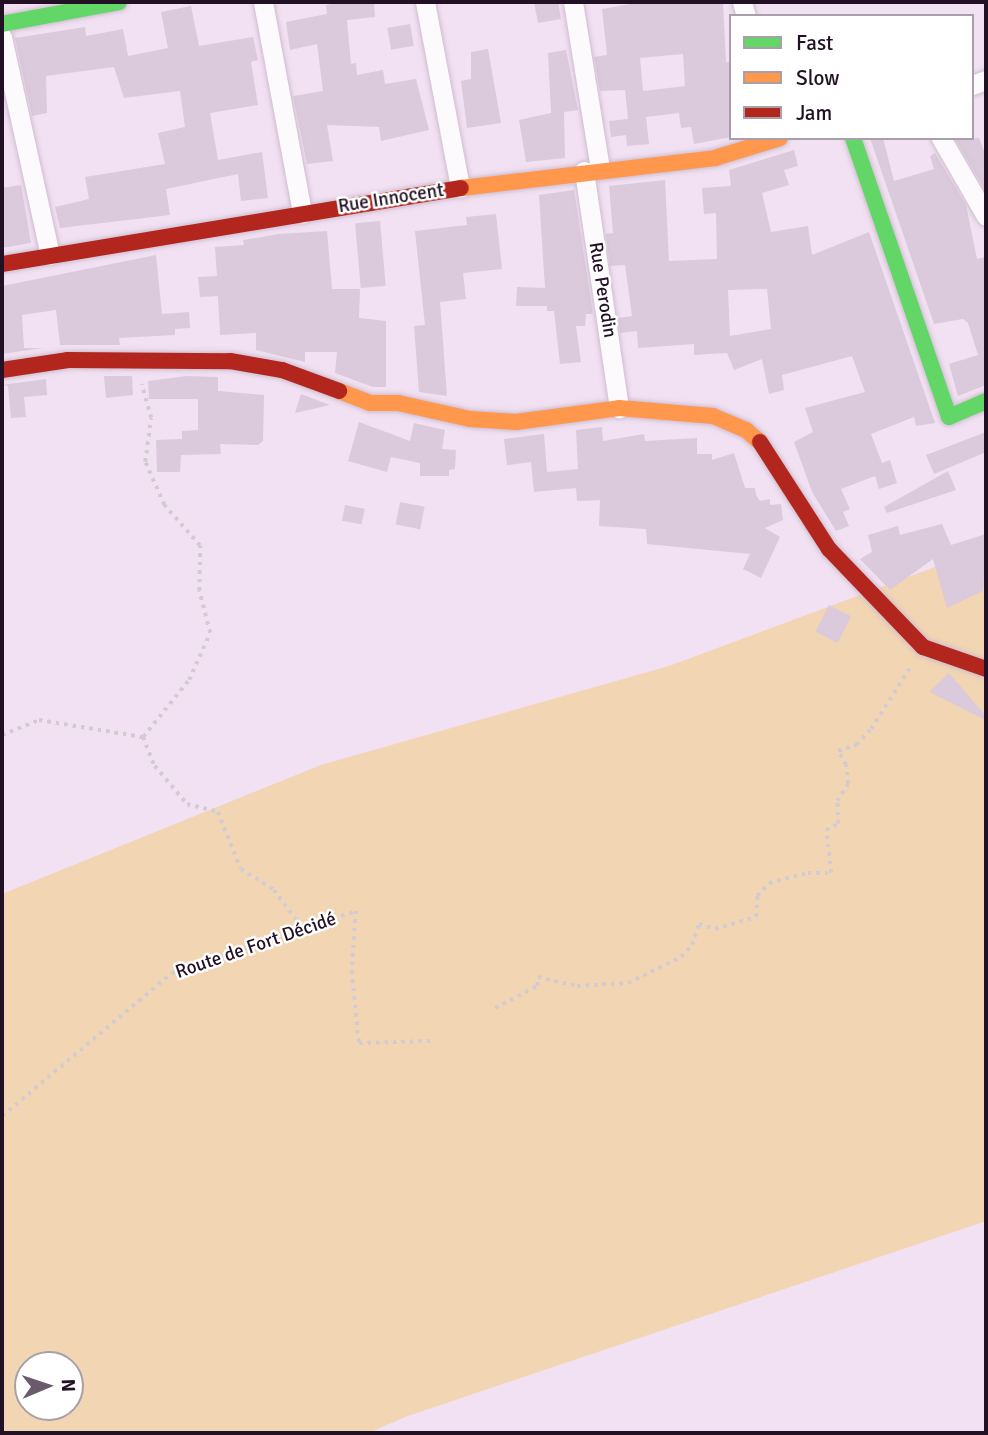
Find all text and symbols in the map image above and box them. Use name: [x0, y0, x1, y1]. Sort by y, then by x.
legend: [729, 14, 974, 140]
text: Fast: [796, 30, 833, 56]
text: Slow: [796, 65, 840, 91]
text: Jam: [796, 100, 832, 126]
street label: Rue Innocent: [337, 179, 445, 219]
street label: Rue Perodin: [583, 240, 621, 340]
street label: Route de Fort Décidé: [173, 908, 339, 984]
north arrow: [14, 1351, 84, 1421]
text: N: [56, 1378, 80, 1392]

